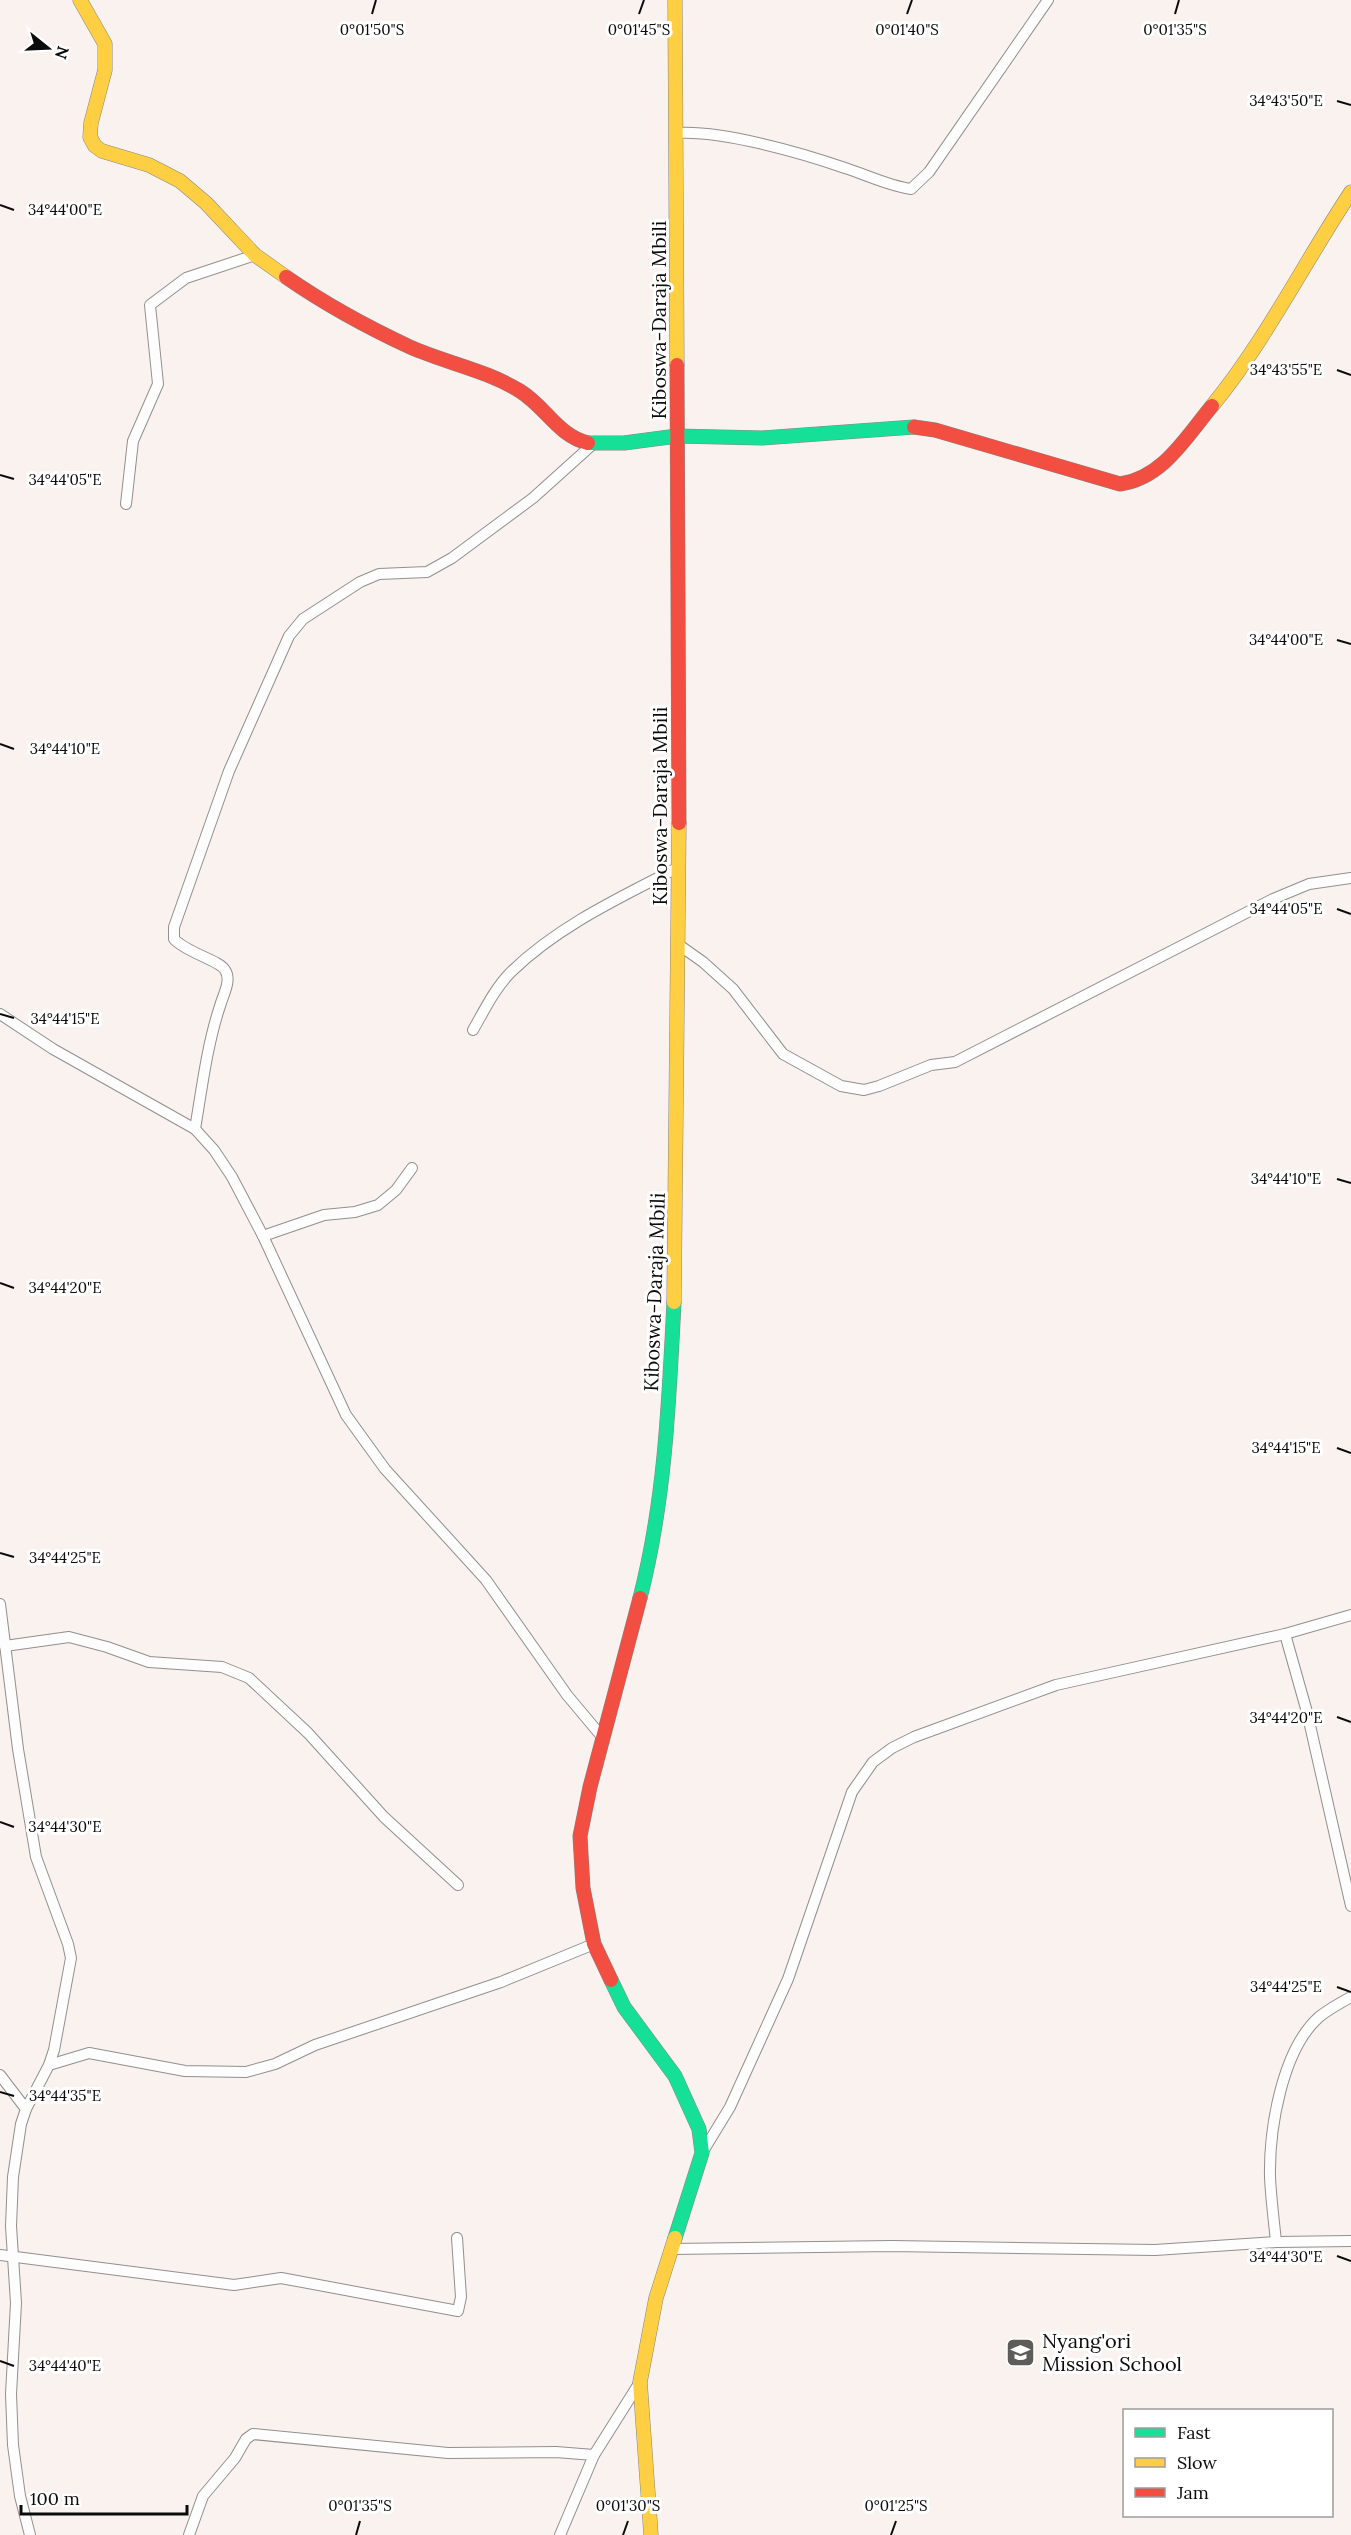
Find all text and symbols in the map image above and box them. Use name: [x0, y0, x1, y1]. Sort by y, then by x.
north arrow: [18, 18, 78, 78]
text: 0°01'50"S: [340, 20, 404, 39]
text: 0°01'45"S: [608, 20, 670, 39]
text: 0°01'40"S: [875, 20, 939, 39]
text: 0°01'35"S: [1143, 20, 1207, 39]
text: N: [51, 44, 74, 62]
text: 34°43'50"E: [1249, 91, 1323, 110]
text: 34°44'00"E: [28, 200, 102, 219]
street label: Kiboswa-Daraja Mbili: [646, 221, 671, 419]
text: 34°43'55"E: [1250, 360, 1322, 379]
text: 34°44'05"E: [28, 470, 102, 489]
text: 34°44'00"E: [1249, 630, 1323, 649]
street label: Kiboswa-Daraja Mbili: [647, 707, 672, 905]
text: 34°44'10"E: [30, 739, 100, 758]
text: 34°44'05"E: [1249, 899, 1323, 918]
text: 34°44'15"E: [30, 1009, 100, 1028]
text: 34°44'10"E: [1251, 1169, 1321, 1188]
street label: Kiboswa-Daraja Mbili: [638, 1192, 670, 1392]
text: 34°44'20"E: [29, 1278, 101, 1297]
text: 34°44'15"E: [1251, 1438, 1321, 1457]
text: 34°44'25"E: [29, 1548, 101, 1567]
text: 34°44'20"E: [1250, 1708, 1322, 1727]
text: 34°44'30"E: [28, 1817, 102, 1836]
text: 34°44'25"E: [1250, 1977, 1322, 1996]
text: 34°44'35"E: [29, 2086, 101, 2105]
text: 34°44'30"E: [1249, 2247, 1323, 2266]
place label: Nyang'ori Mission School: [1042, 2328, 1182, 2376]
school or university icon: Nyang'ori Mission School: [1005, 2336, 1037, 2368]
text: 34°44'40"E: [29, 2356, 101, 2375]
legend: [1123, 2409, 1333, 2517]
text: Fast: [1177, 2421, 1211, 2444]
text: Slow: [1177, 2451, 1217, 2474]
scale bar: [21, 2478, 188, 2516]
text: Jam: [1176, 2481, 1209, 2504]
text: 100 m: [30, 2487, 80, 2510]
text: 0°01'35"S: [328, 2496, 392, 2515]
text: 0°01'30"S: [596, 2496, 660, 2515]
text: 0°01'25"S: [864, 2496, 928, 2515]

